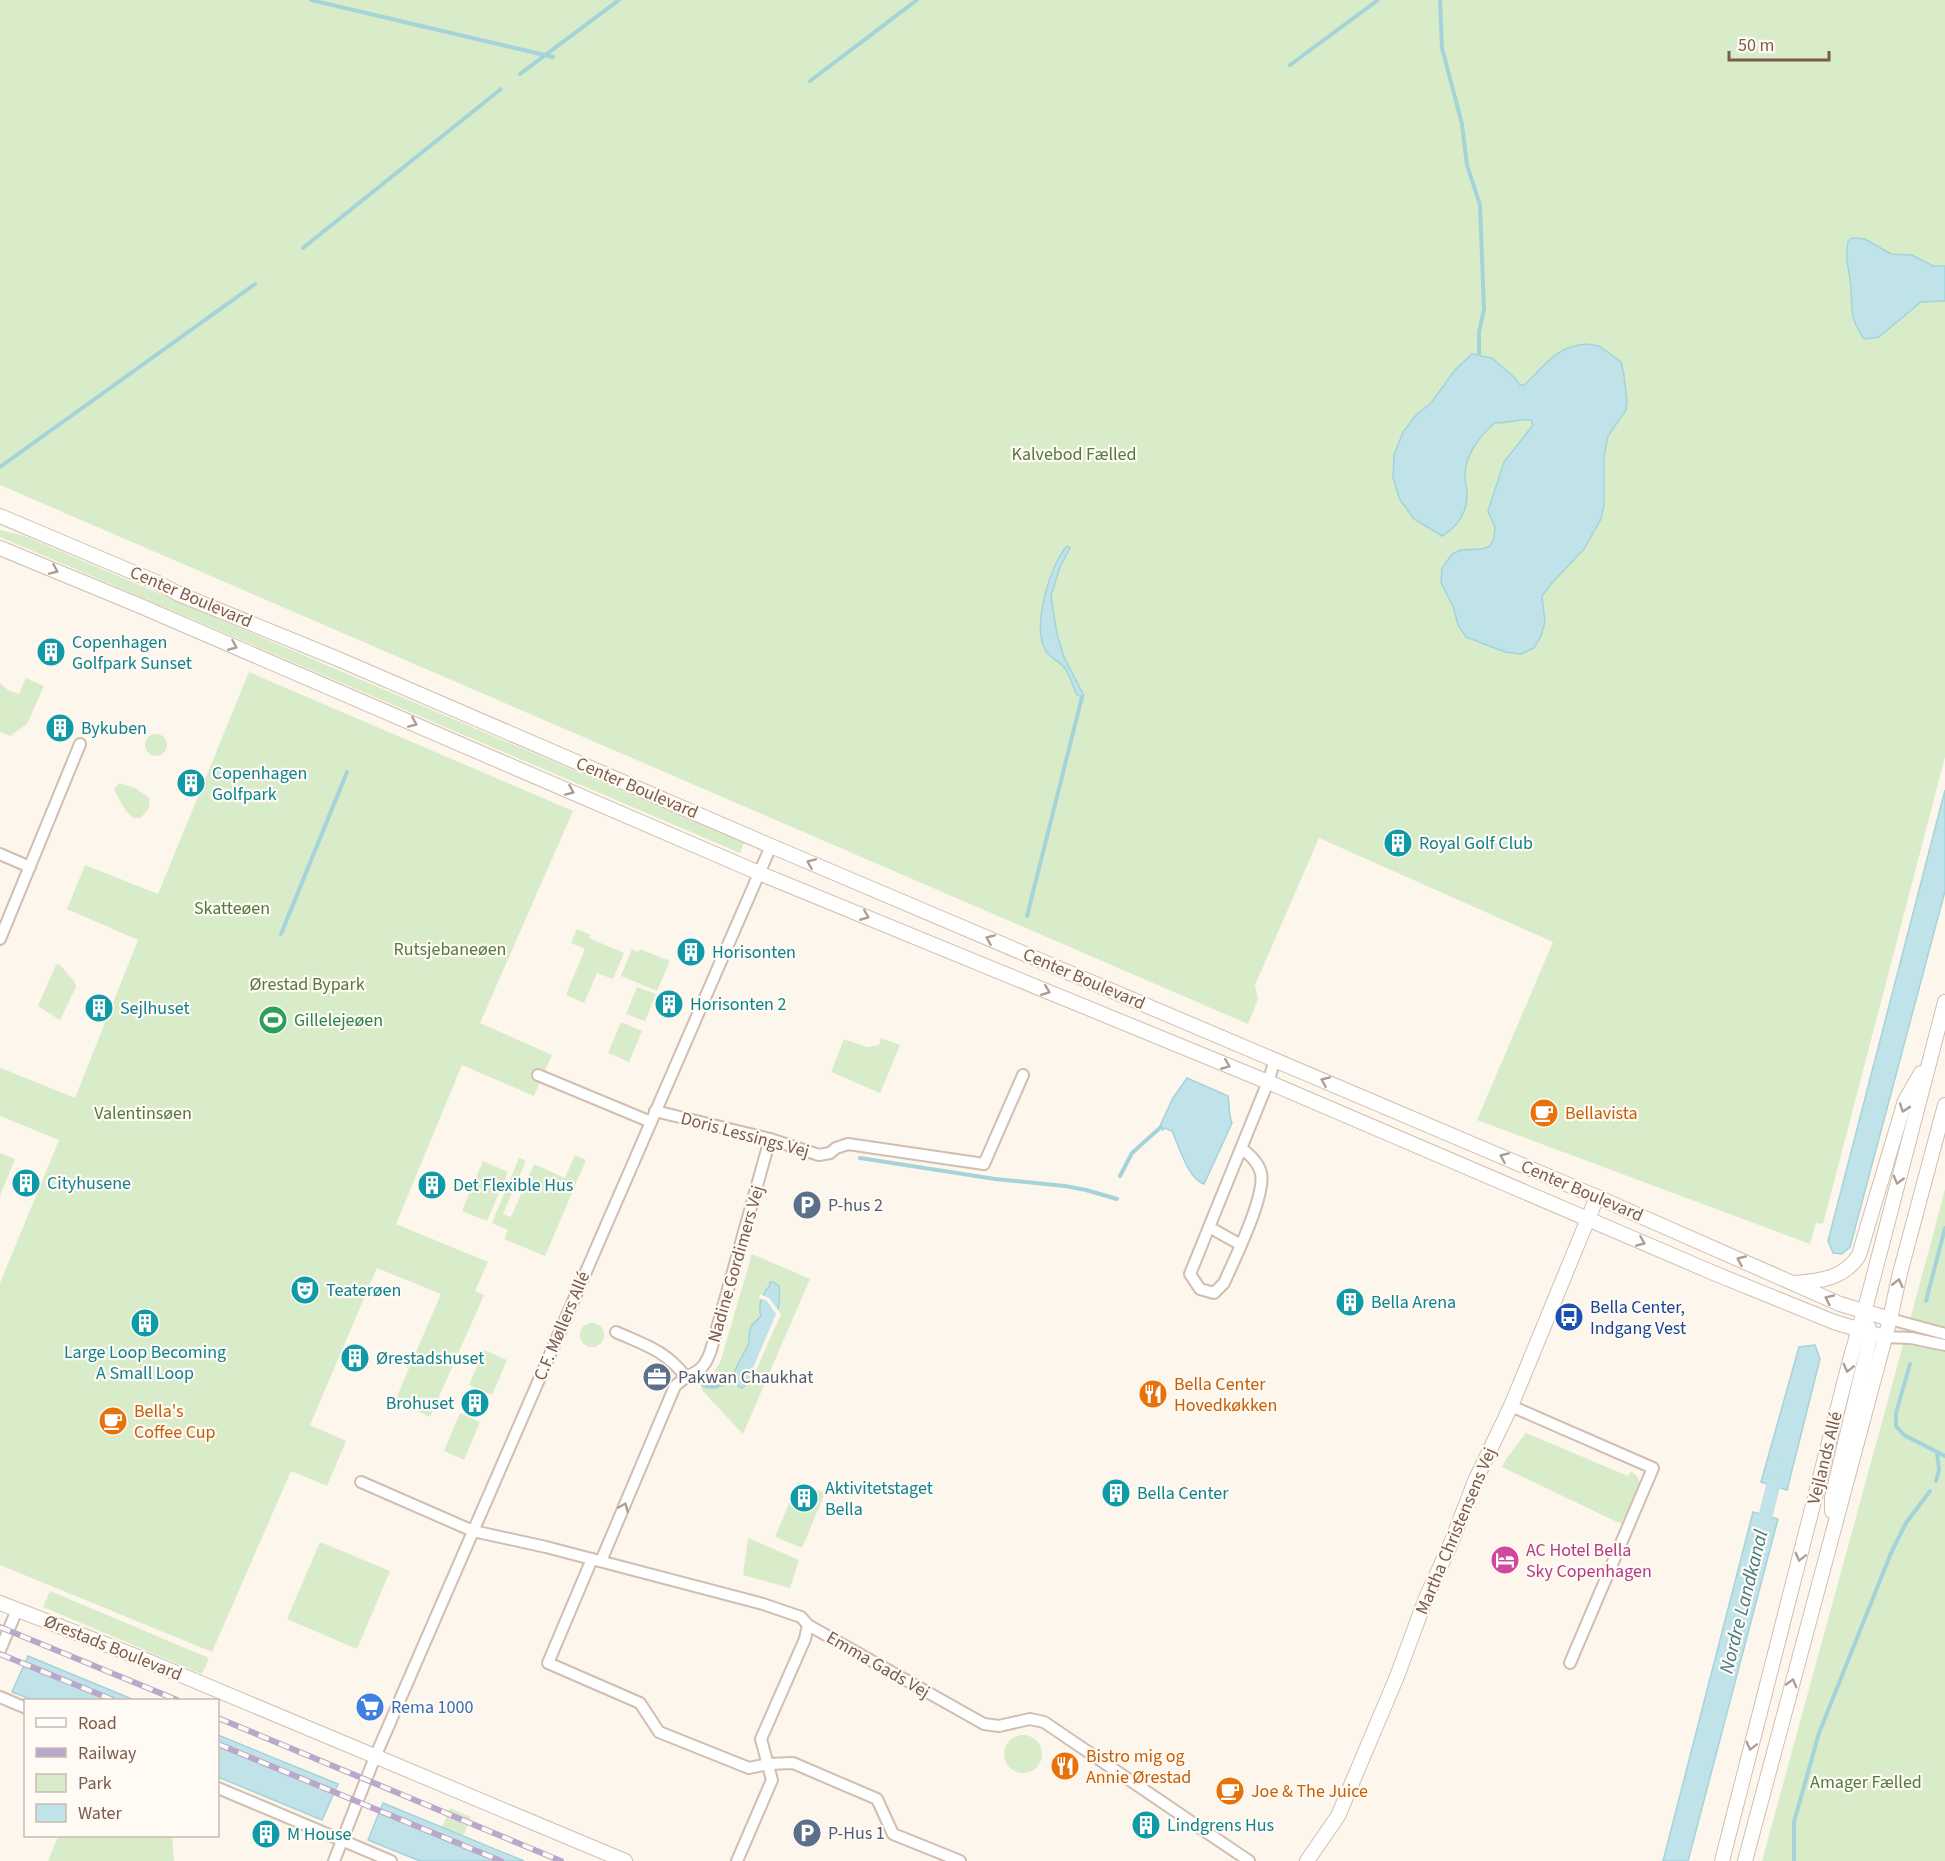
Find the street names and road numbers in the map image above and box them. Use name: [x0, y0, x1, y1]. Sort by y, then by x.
street label: Center Boulevard: [126, 560, 256, 634]
street label: Center Boulevard: [572, 751, 702, 825]
street label: Center Boulevard: [1019, 942, 1149, 1016]
street label: Doris Lessings Vej: [678, 1106, 812, 1164]
street label: Center Boulevard: [1517, 1154, 1647, 1228]
street label: Nadine Gordimers Vej: [702, 1182, 770, 1346]
street label: C.F. Møllers Allé: [528, 1267, 596, 1385]
street label: Vejlands Allé: [1801, 1409, 1849, 1507]
street label: Martha Christensens Vej: [1409, 1444, 1503, 1618]
street label: Ørestads Boulevard: [40, 1609, 186, 1687]
street label: Emma Gads Vej: [822, 1625, 934, 1705]

